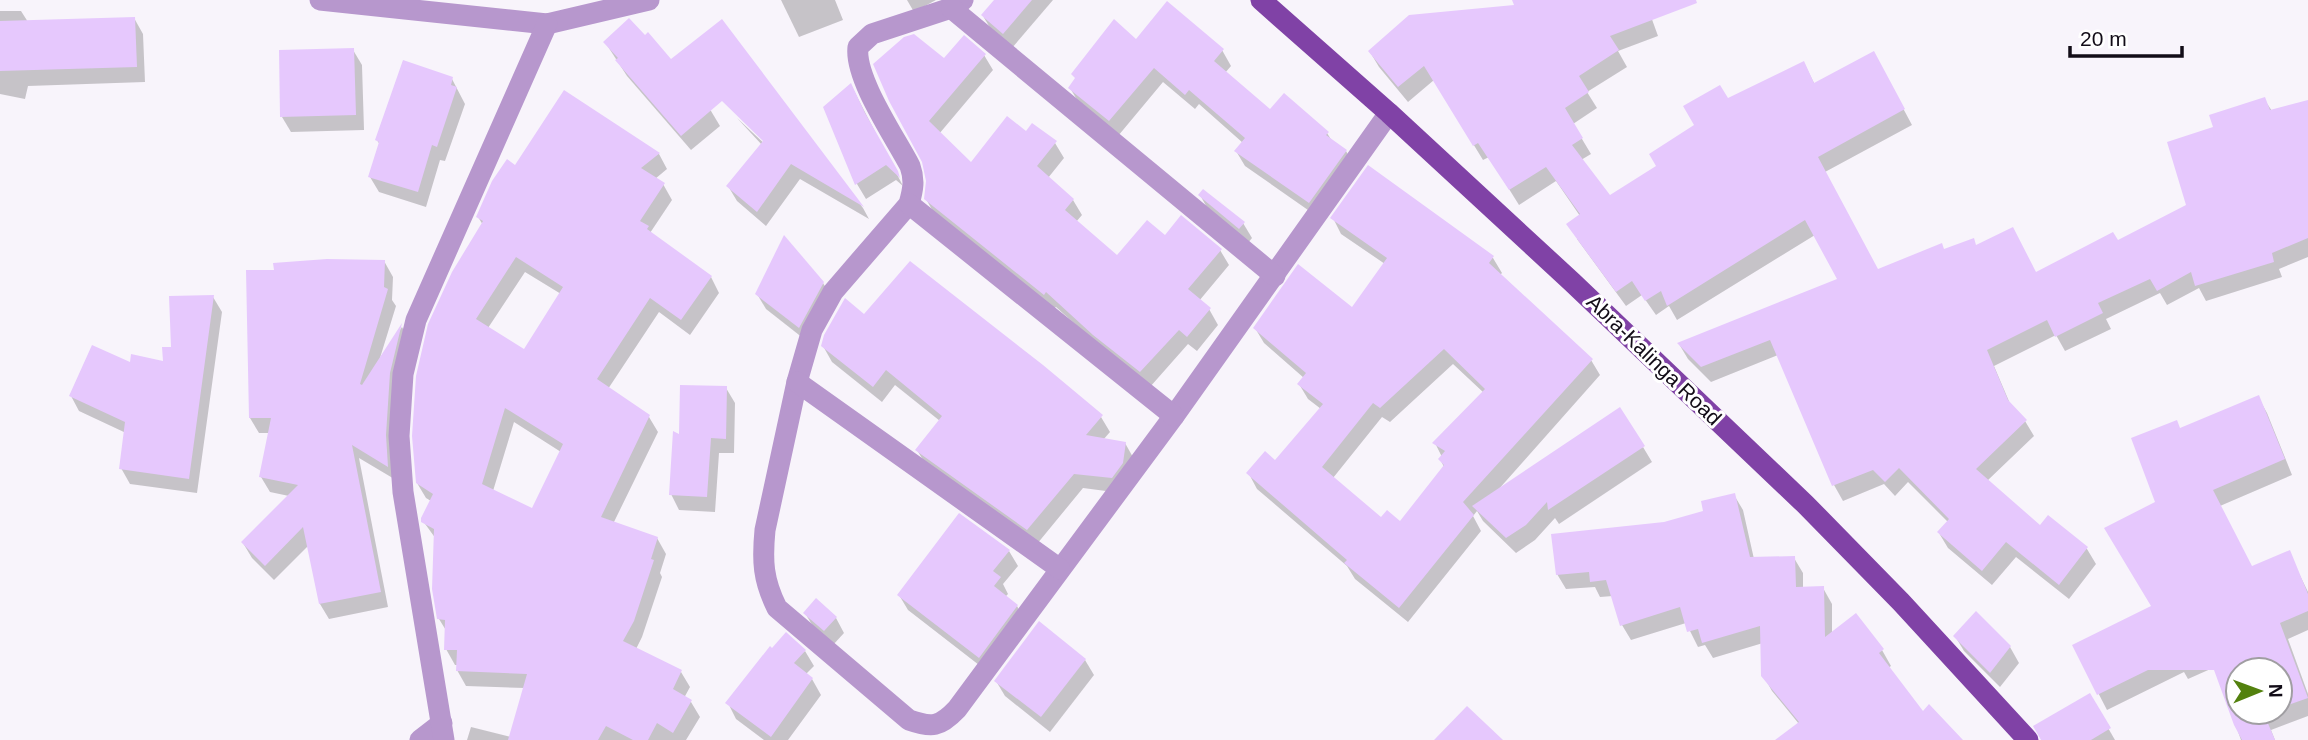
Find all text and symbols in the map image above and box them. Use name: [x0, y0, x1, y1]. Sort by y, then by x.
scale bar: [2070, 14, 2182, 58]
text: 20 m: [2080, 27, 2127, 50]
street label: Abra-Kalinga Road: [1583, 290, 1726, 430]
north arrow: [2224, 656, 2294, 726]
text: N: [2265, 684, 2286, 698]

